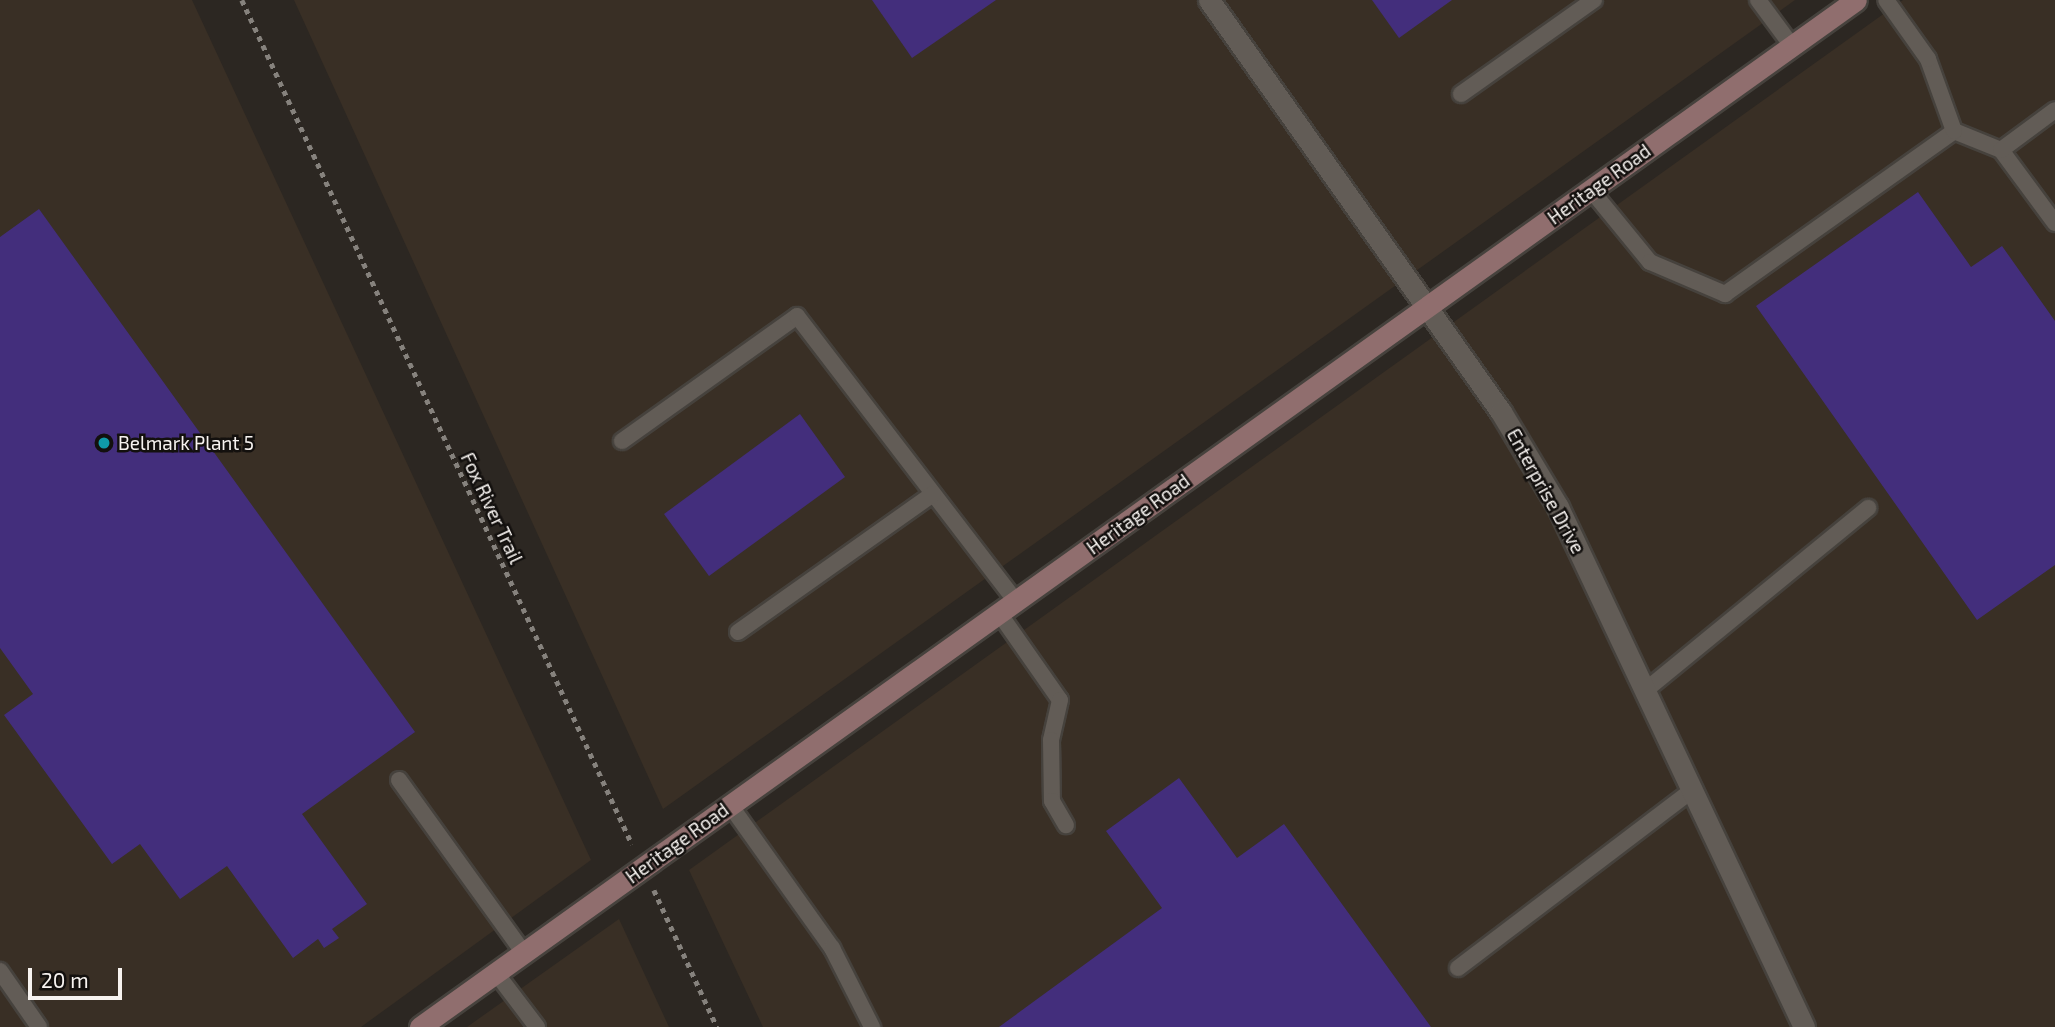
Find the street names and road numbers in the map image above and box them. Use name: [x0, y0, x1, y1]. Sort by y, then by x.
street label: Heritage Road: [1543, 139, 1655, 229]
street label: Enterprise Drive: [1502, 425, 1590, 557]
street label: Fox River Trail: [456, 448, 528, 568]
street label: Heritage Road: [1082, 469, 1194, 559]
street label: Heritage Road: [621, 798, 733, 888]

